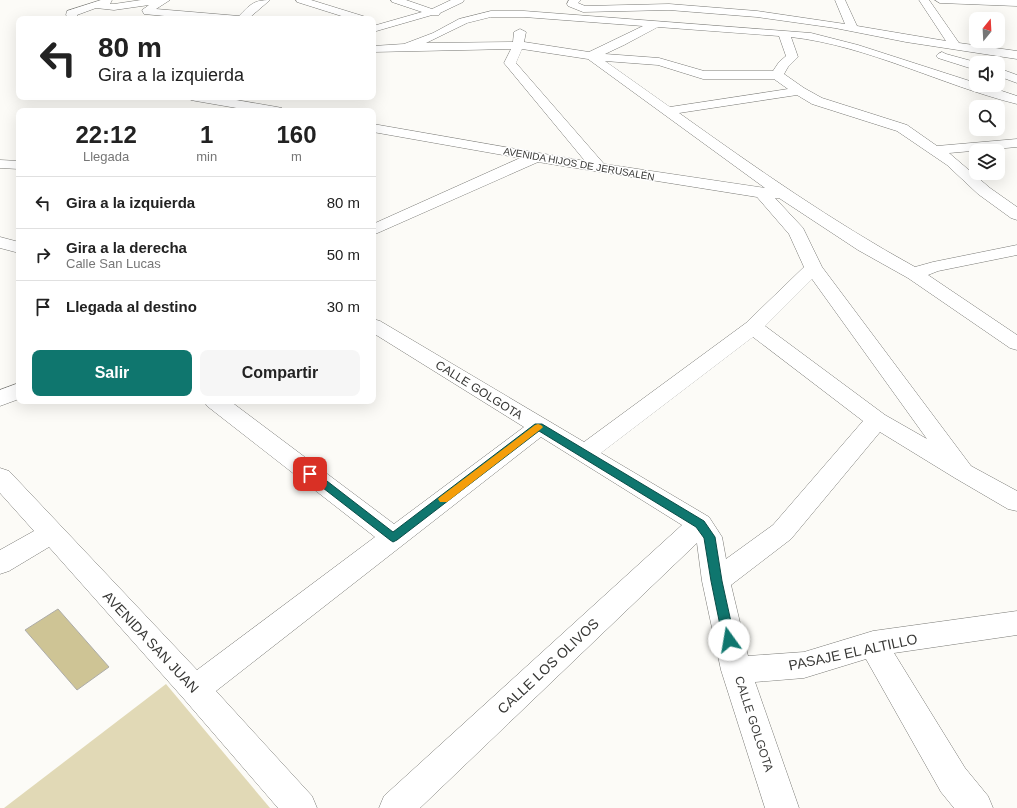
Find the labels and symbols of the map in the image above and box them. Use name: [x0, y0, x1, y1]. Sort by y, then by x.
north arrow: [969, 12, 1005, 48]
street label: AVENIDA HIJOS DE JERUSALÉN: [503, 144, 656, 183]
street label: CALLE GOLGOTA: [433, 358, 525, 422]
pin: [293, 457, 327, 491]
street label: AVENIDA SAN JUAN: [100, 588, 202, 696]
street label: CALLE LOS OLIVOS: [494, 615, 602, 717]
position arrow: [708, 619, 750, 661]
street label: PASAJE EL ALTILLO: [787, 631, 919, 673]
street label: CALLE GOLGOTA: [732, 674, 776, 774]

